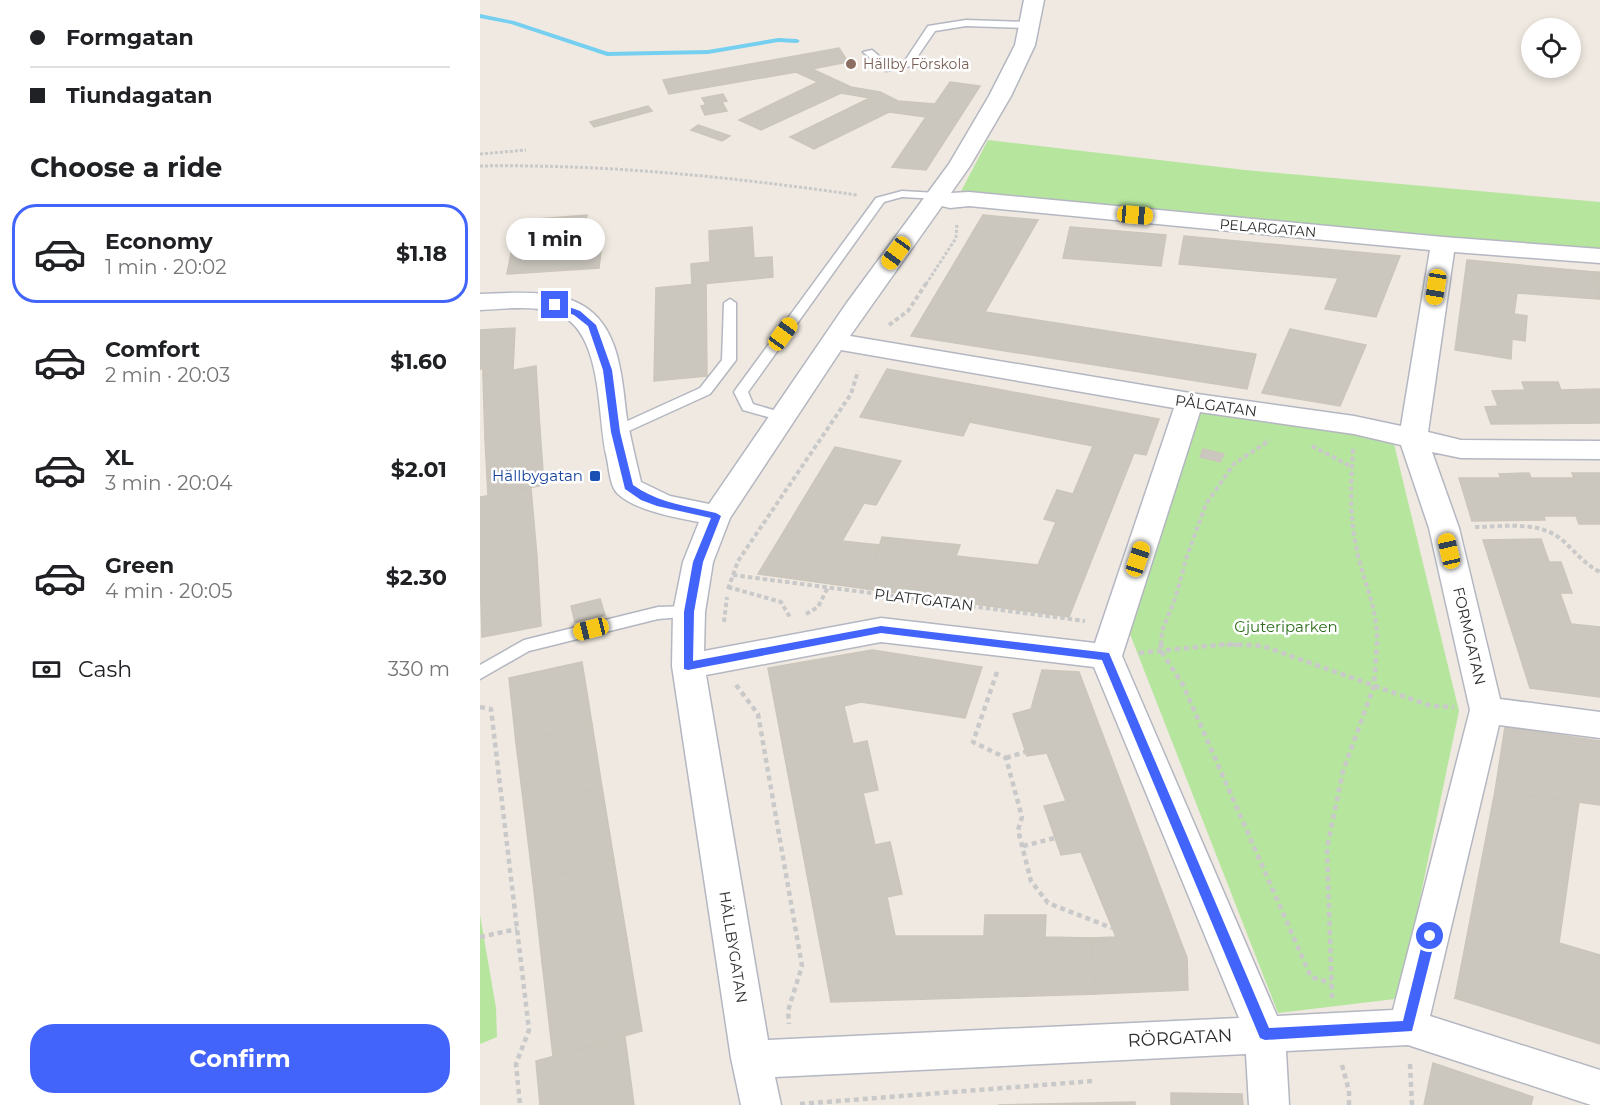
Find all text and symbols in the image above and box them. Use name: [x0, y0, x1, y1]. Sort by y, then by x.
map controls: [1521, 18, 1581, 78]
button: locate: [1521, 18, 1581, 78]
text: Formgatan: [66, 24, 194, 51]
place label: Hällby Förskola: [863, 55, 969, 73]
marker: Hällby Förskola: [844, 57, 858, 71]
text: Tiundagatan: [66, 82, 212, 109]
text: Choose a ride: [30, 151, 222, 184]
car: [1116, 204, 1154, 226]
street label: PELARGATAN: [1219, 215, 1317, 241]
callout: 1 min: [506, 218, 604, 260]
icon: car: [33, 227, 87, 281]
text: 1 min: [528, 227, 583, 251]
text: Economy: [105, 228, 213, 255]
car: [878, 233, 914, 273]
text: $1.18: [396, 240, 447, 267]
text: 1 min · 20:02: [105, 255, 227, 279]
car: [1424, 268, 1448, 306]
route end: [541, 291, 568, 318]
car: [765, 314, 801, 354]
icon: car: [33, 335, 87, 389]
text: Comfort: [105, 336, 200, 363]
text: $1.60: [390, 348, 447, 375]
text: 2 min · 20:03: [105, 363, 230, 387]
street label: PÅLGATAN: [1174, 390, 1258, 421]
icon: car: [33, 443, 87, 497]
text: XL: [105, 444, 134, 471]
text: $2.01: [391, 456, 447, 483]
place label: Hällbygatan: [492, 466, 583, 485]
marker: Hällbygatan: [588, 469, 602, 483]
text: 3 min · 20:04: [105, 471, 232, 495]
car: [1436, 531, 1462, 571]
car: [1124, 539, 1152, 579]
icon: car: [33, 551, 87, 605]
text: Green: [105, 552, 174, 579]
text: $2.30: [386, 564, 447, 591]
text: 4 min · 20:05: [105, 579, 232, 603]
street label: PLATTGATAN: [873, 584, 975, 615]
street label: FORMGATAN: [1449, 585, 1490, 687]
car: [571, 616, 611, 642]
park label: Gjuteriparken: [1234, 617, 1338, 636]
icon: cash: [30, 653, 63, 686]
text: Cash: [78, 656, 132, 683]
text: 330 m: [388, 657, 450, 681]
street label: HÄLLBYGATAN: [715, 890, 752, 1004]
route start: [1416, 922, 1443, 949]
button: Confirm: [30, 1024, 450, 1093]
street label: RÖRGATAN: [1127, 1024, 1233, 1052]

